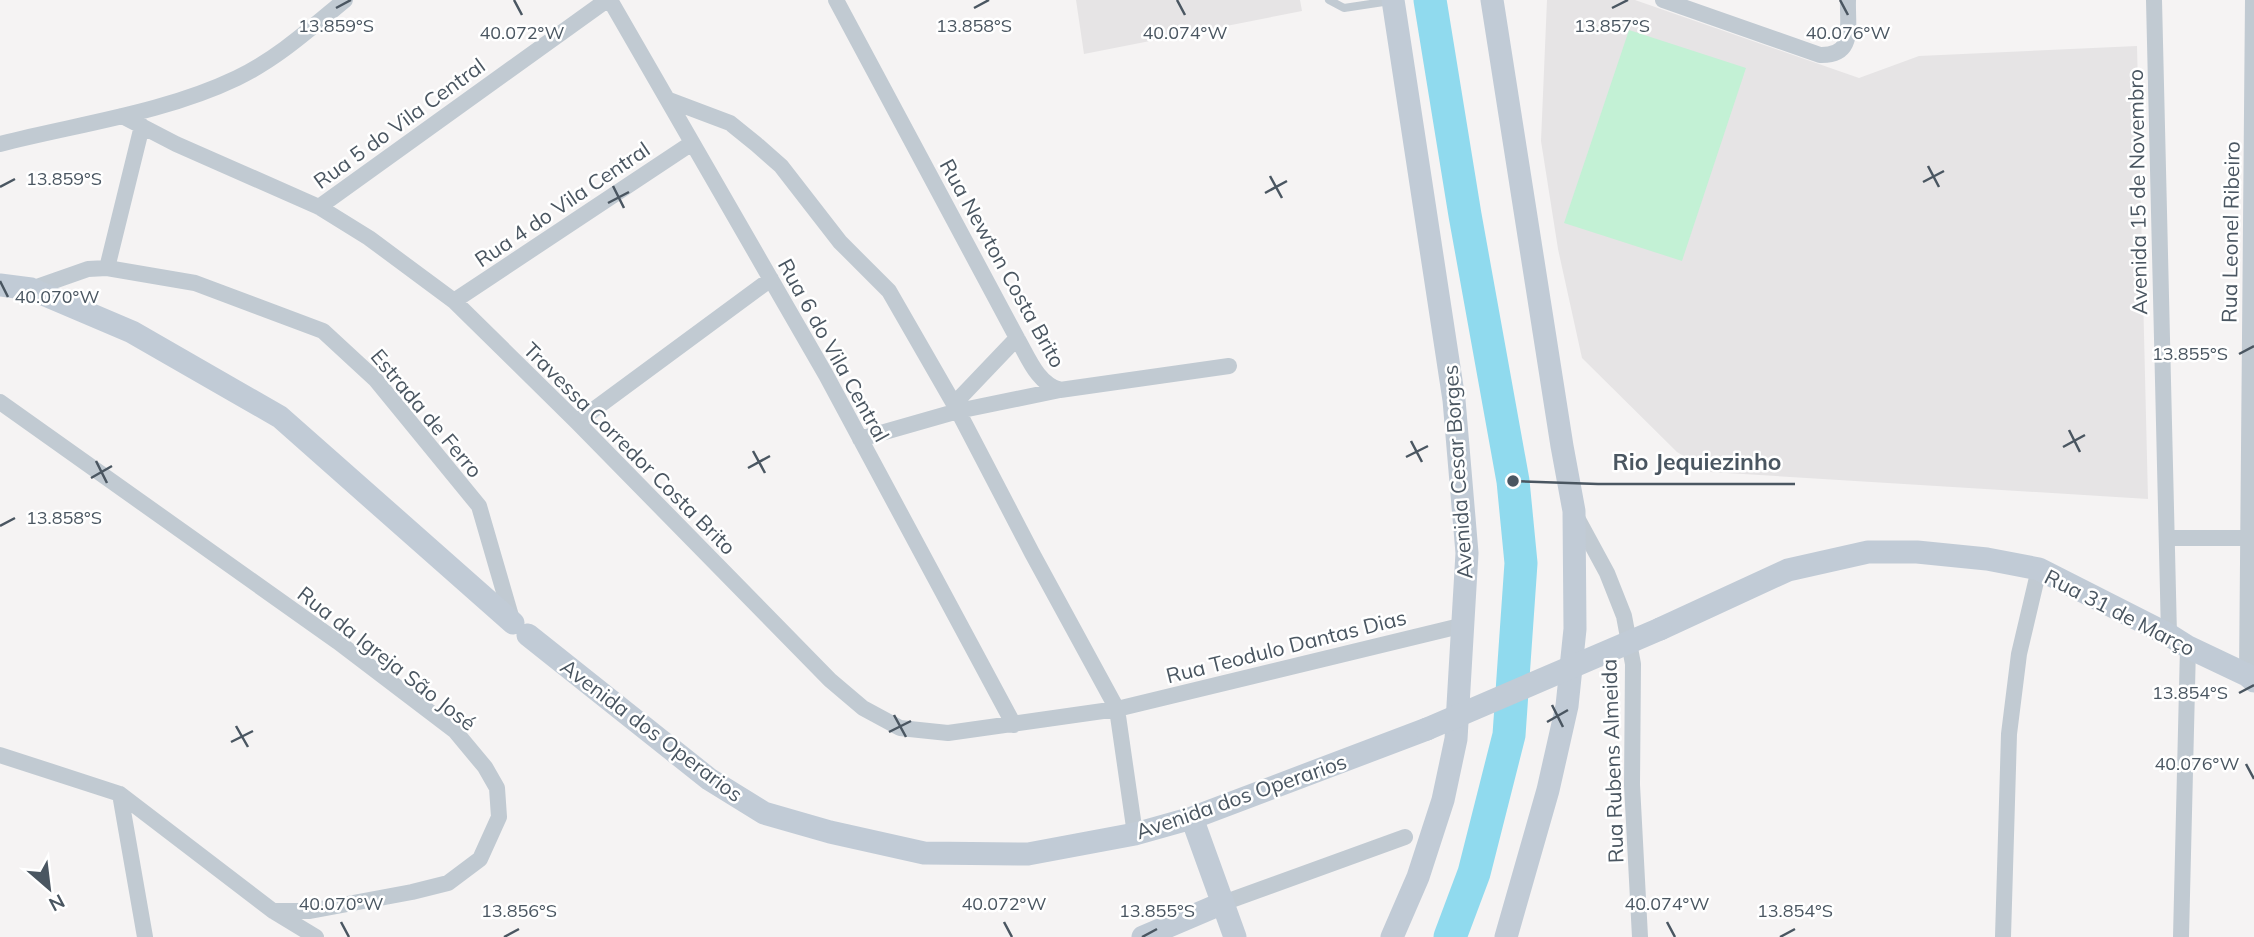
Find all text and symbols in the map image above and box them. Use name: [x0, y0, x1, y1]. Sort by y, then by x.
text: 13.859°S: [298, 14, 374, 37]
text: 13.858°S: [936, 14, 1012, 37]
text: 13.857°S: [1574, 14, 1650, 37]
text: 40.072°W: [479, 21, 565, 44]
text: 40.074°W: [1142, 21, 1228, 44]
text: 40.076°W: [1805, 21, 1891, 44]
street label: Rua 5 do Vila Central: [308, 52, 490, 194]
street label: Avenida 15 de Novembro: [2122, 69, 2152, 315]
street label: Rua 4 do Vila Central: [470, 136, 654, 272]
street label: Rua Leonel Ribeiro: [2215, 141, 2245, 323]
street label: Rua Newton Costa Brito: [935, 154, 1071, 372]
text: 13.859°S: [26, 167, 102, 190]
street label: Rua 6 do Vila Central: [773, 254, 895, 446]
text: 40.070°W: [14, 285, 100, 308]
street label: Travessa Corredor Costa Brito: [518, 336, 742, 560]
text: 13.855°S: [2152, 342, 2228, 365]
street label: Estrada de Ferro: [366, 343, 488, 483]
street label: Avenida Cesar Borges: [1437, 364, 1477, 580]
callout: Rio Jequiezinho: [1598, 440, 1795, 484]
text: Rio Jequiezinho: [1613, 447, 1781, 476]
text: 13.858°S: [26, 506, 102, 529]
street label: Rua 31 de Março: [2040, 563, 2200, 661]
street label: Rua da Igreja São José: [293, 580, 481, 736]
street label: Rua Teodulo Dantas Dias: [1163, 604, 1409, 688]
street label: Avenida dos Operarios: [556, 653, 748, 807]
street label: Rua Rubens Almeida: [1595, 659, 1629, 863]
text: 13.854°S: [2152, 681, 2228, 704]
street label: Avenida dos Operarios: [1132, 748, 1350, 844]
text: 40.076°W: [2154, 752, 2240, 775]
north arrow: [14, 853, 84, 923]
text: N: [45, 889, 69, 917]
text: 40.070°W: [298, 892, 384, 915]
text: 40.072°W: [961, 892, 1047, 915]
text: 40.074°W: [1624, 892, 1710, 915]
text: 13.856°S: [481, 899, 557, 922]
text: 13.855°S: [1119, 899, 1195, 922]
text: 13.854°S: [1757, 899, 1833, 922]

